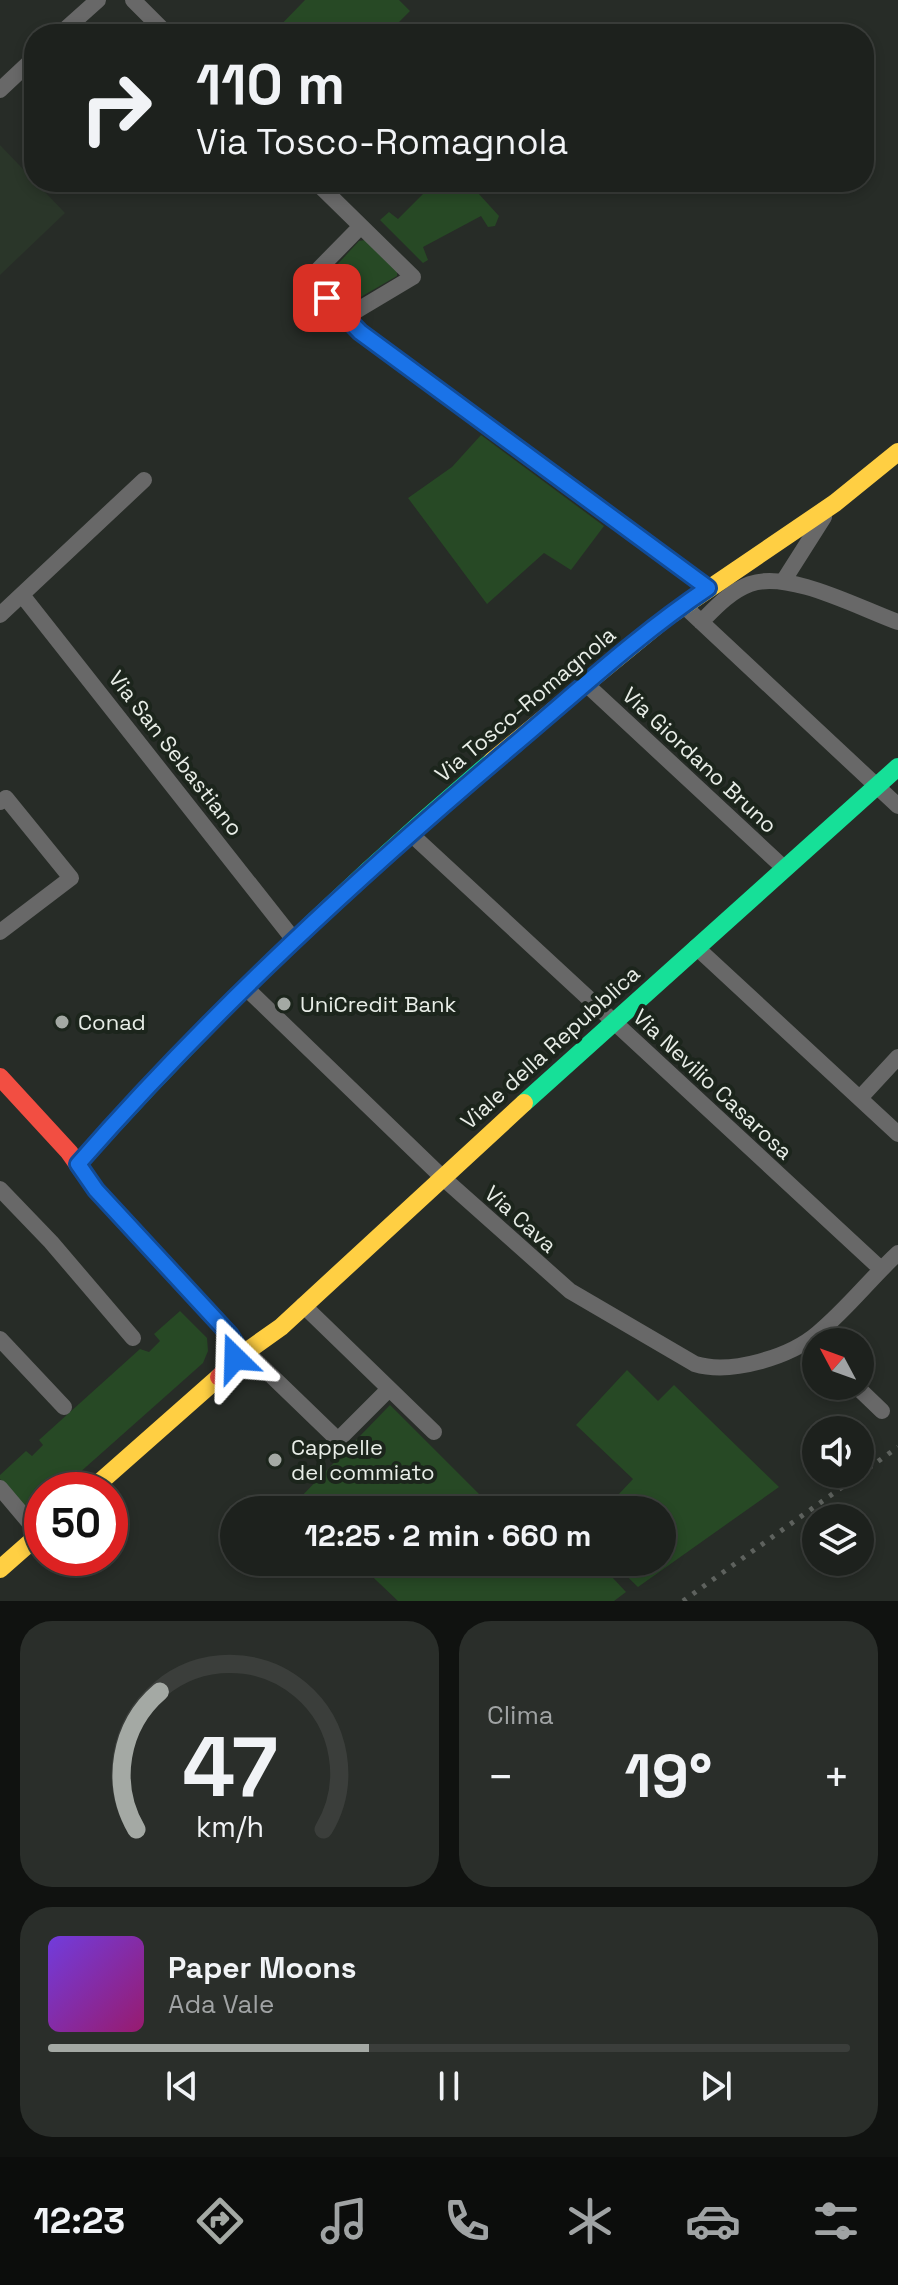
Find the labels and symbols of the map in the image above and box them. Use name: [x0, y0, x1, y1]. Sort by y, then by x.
pin: [293, 264, 361, 332]
street label: Via Tosco-Romagnola: [429, 620, 621, 788]
street label: Via San Sebastiano: [103, 665, 249, 841]
street label: Via Giordano Bruno: [617, 681, 783, 839]
street label: Viale della Repubblica: [455, 959, 646, 1135]
place label: UniCredit Bank: [300, 990, 457, 1018]
marker: UniCredit Bank: [275, 995, 293, 1013]
street label: Via Nevilio Casarosa: [627, 1003, 799, 1165]
place label: Conad: [78, 1008, 146, 1036]
marker: Conad: [53, 1013, 71, 1031]
street label: Via Cava: [479, 1179, 563, 1259]
position arrow: [193, 1316, 277, 1400]
north arrow: [802, 1328, 874, 1400]
place label: Cappelle del commiato: [291, 1433, 435, 1486]
marker: Cappelle del commiato: [266, 1451, 284, 1469]
speed limit sign: 50: [24, 1472, 128, 1576]

